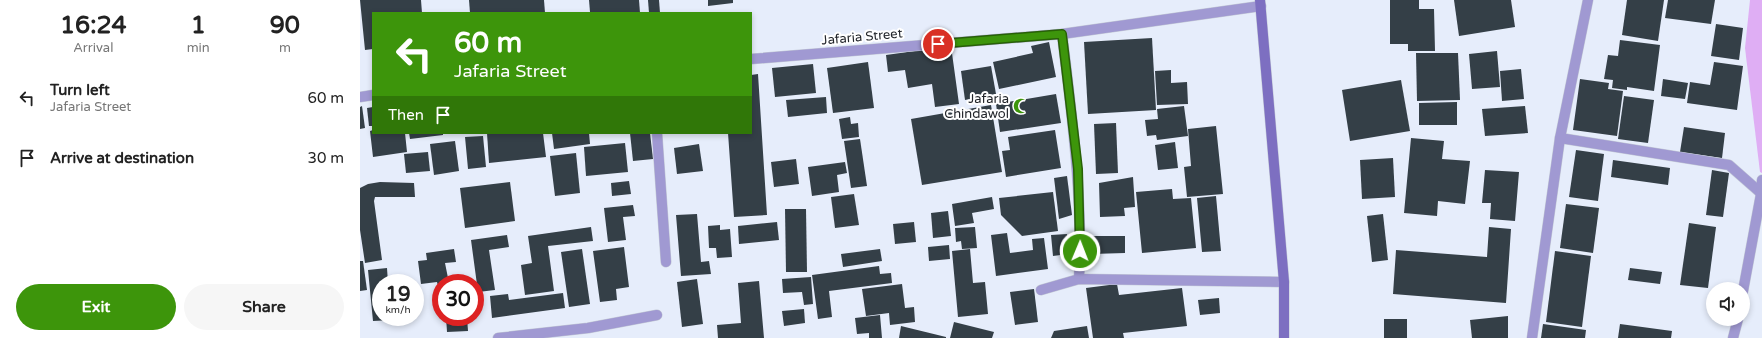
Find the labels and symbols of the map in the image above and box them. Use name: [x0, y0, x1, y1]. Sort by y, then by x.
street label: Jafaria Street: [821, 25, 903, 49]
pin: [921, 27, 955, 61]
place label: Jafaria Chindawol: [944, 91, 1009, 122]
mosque icon: Jafaria Chindawol: [1012, 97, 1030, 115]
position arrow: [1059, 230, 1101, 272]
speed limit sign: 30: [432, 274, 484, 326]

